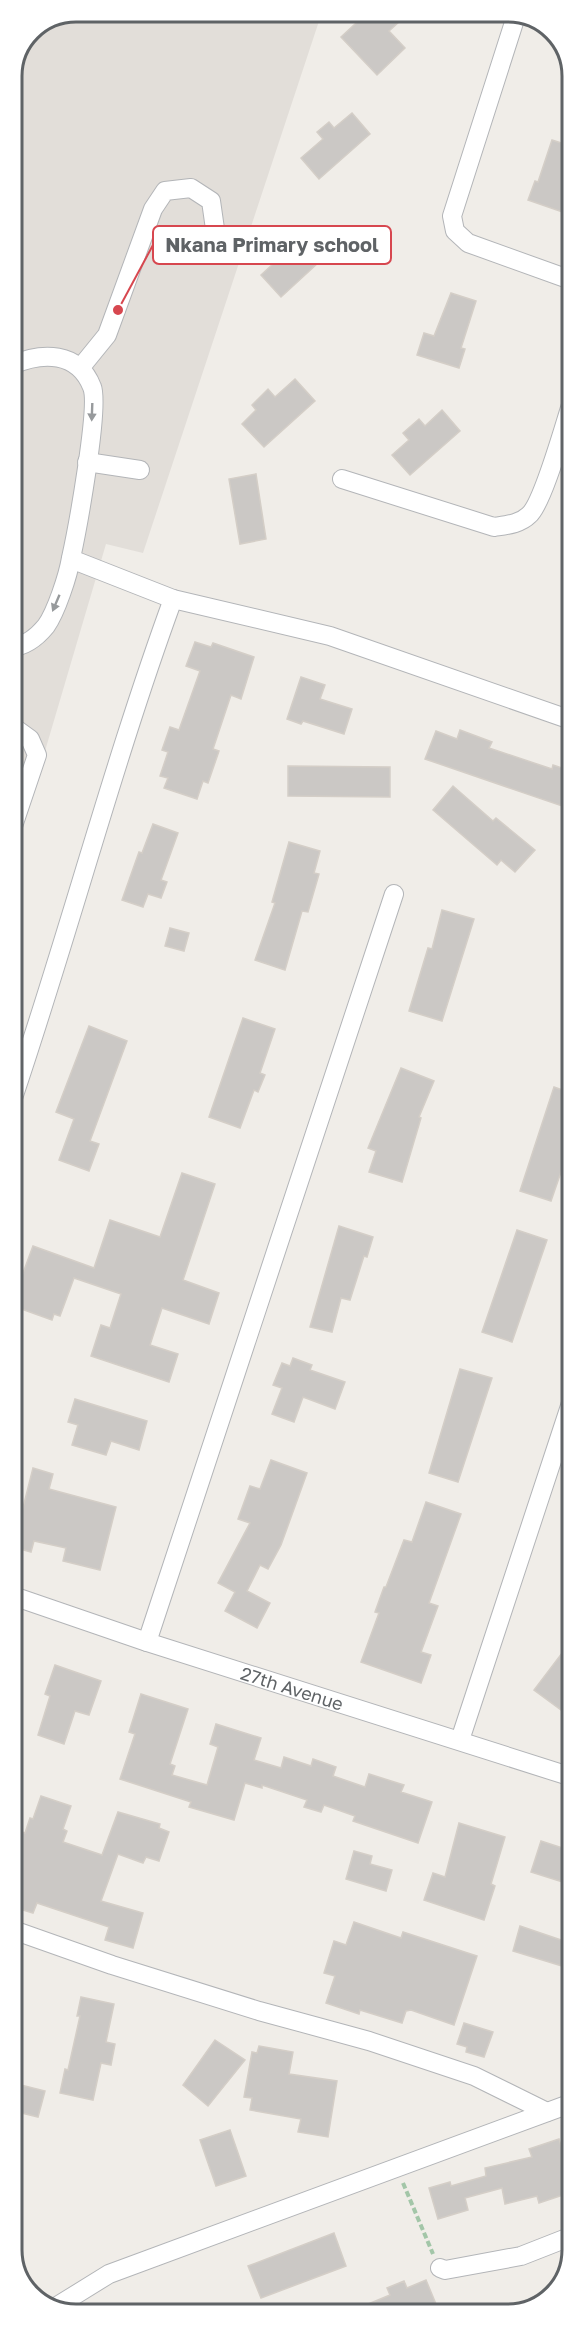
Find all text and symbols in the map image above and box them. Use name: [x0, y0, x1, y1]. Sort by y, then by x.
callout: Nkana Primary school: [153, 226, 391, 264]
text: Nkana Primary school: [165, 232, 379, 256]
one-way arrow: [88, 403, 97, 422]
one-way arrow: [51, 594, 60, 612]
street label: 27th Avenue: [238, 1662, 346, 1715]

